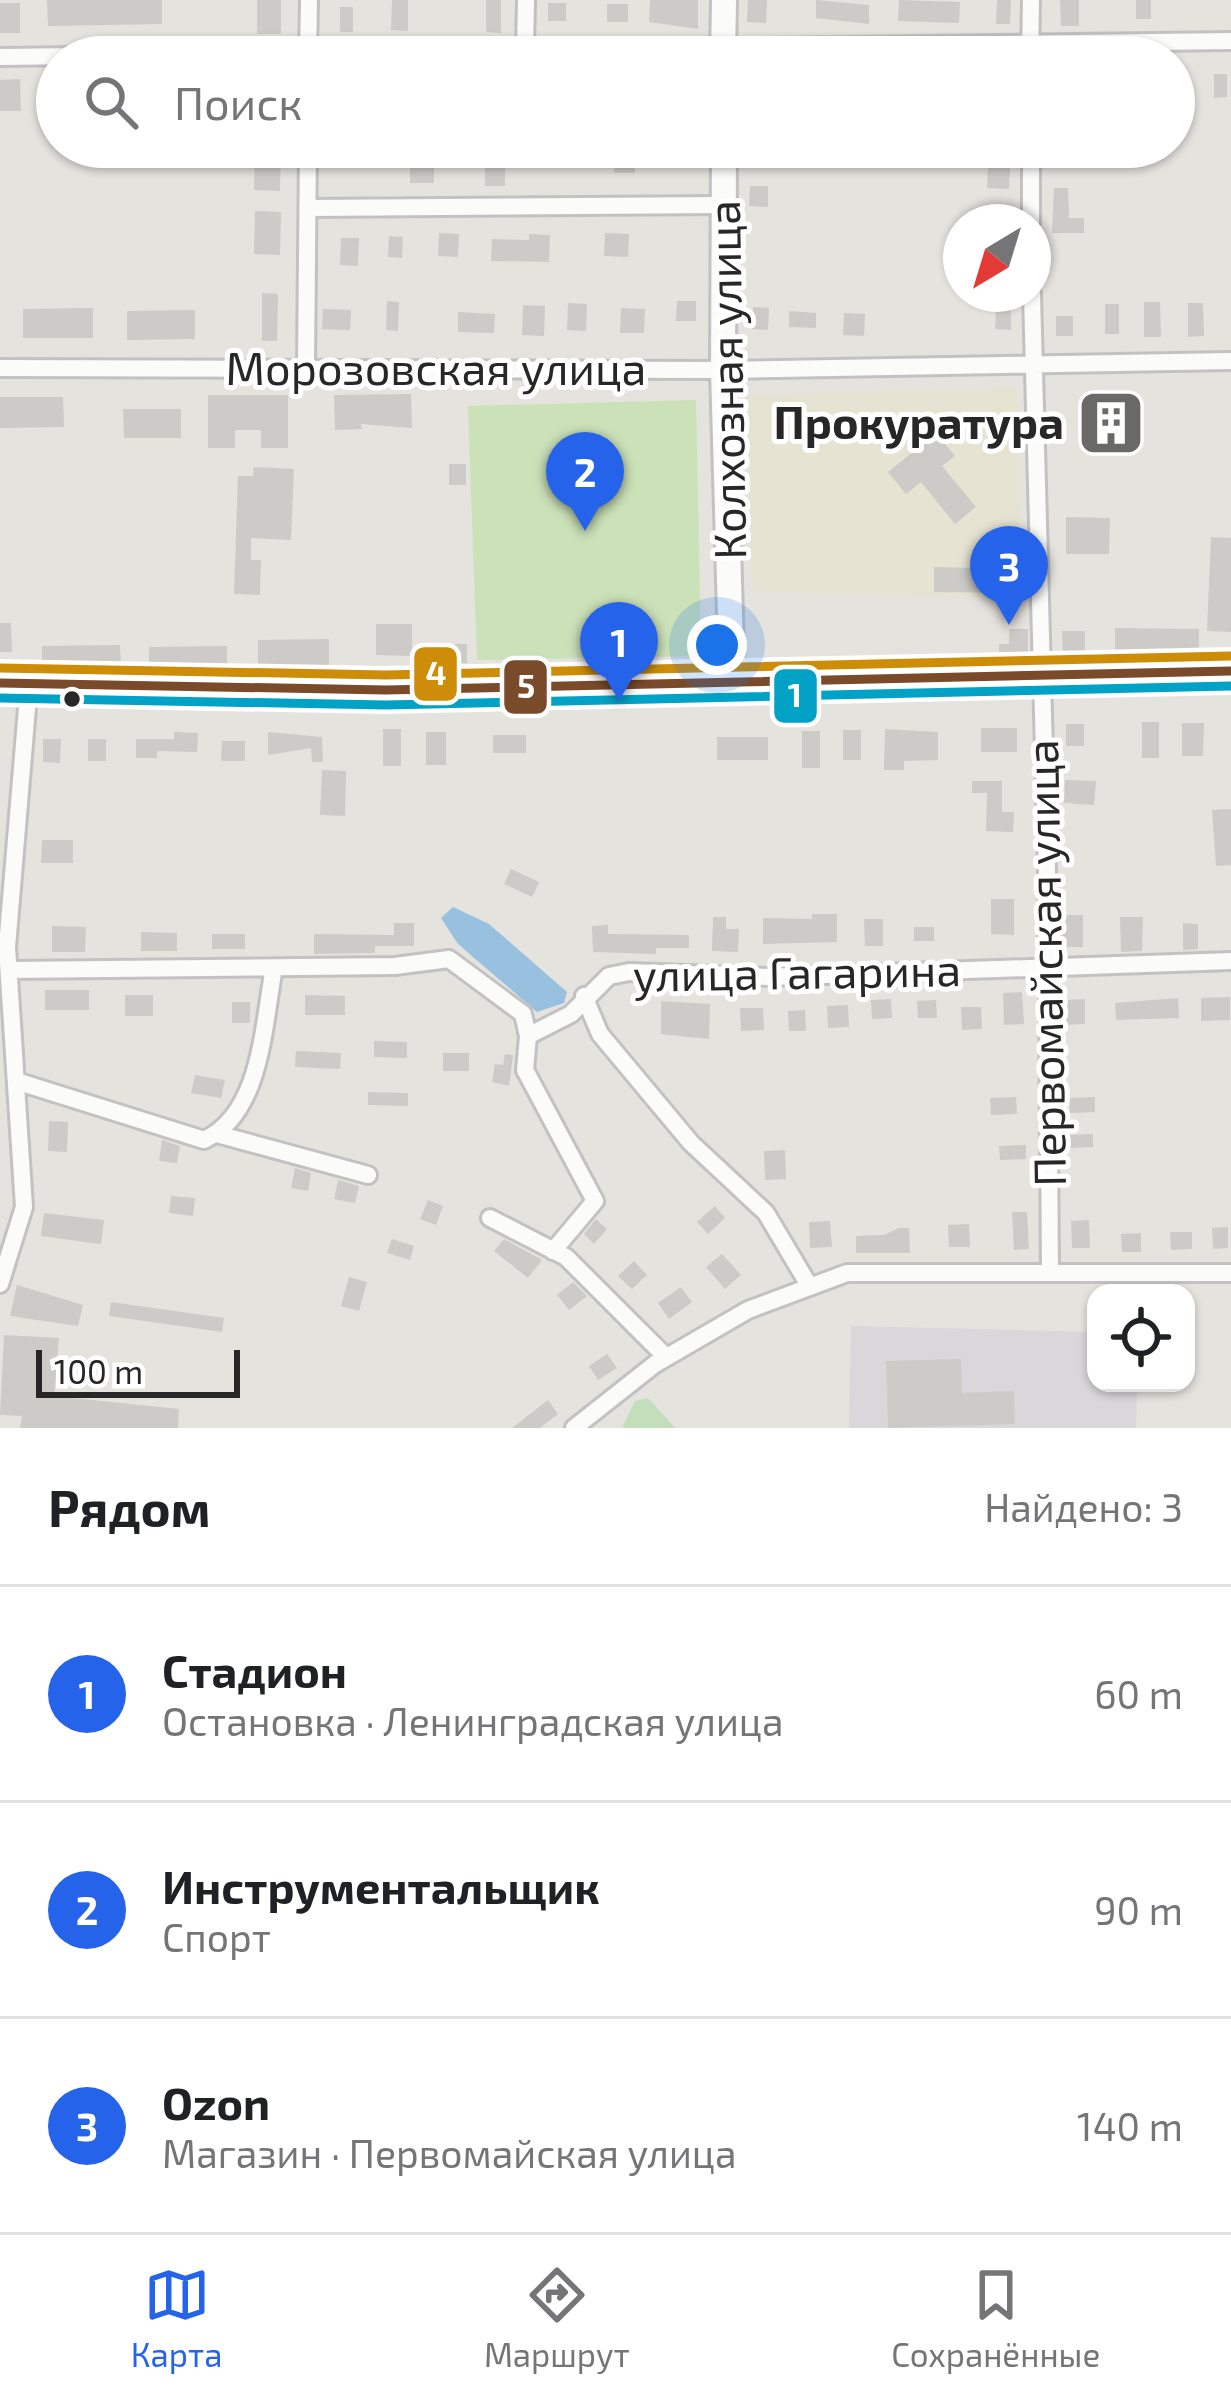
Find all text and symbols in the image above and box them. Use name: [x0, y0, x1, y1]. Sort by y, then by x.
search box: [36, 36, 1195, 168]
icon: search: [78, 69, 144, 135]
text: Поиск: [174, 75, 302, 129]
street label: Колхозная улица: [695, 200, 756, 560]
north arrow: [943, 204, 1051, 312]
street label: Морозовская улица: [226, 340, 646, 395]
building icon: Прокуратура: [1076, 388, 1146, 458]
place label: Прокуратура: [774, 394, 1064, 449]
pin: 2: [546, 432, 624, 531]
pin: 3: [970, 526, 1048, 625]
pin: 1: [580, 602, 658, 701]
your location: [687, 615, 747, 675]
line badge: 4: [412, 645, 459, 703]
text: 4: [425, 652, 447, 692]
line badge: 5: [502, 658, 549, 716]
text: 5: [517, 665, 535, 705]
line badge: 1: [772, 667, 819, 725]
text: 1: [788, 674, 802, 714]
unlabelled marker: [61, 688, 83, 710]
street label: Первомайская улица: [1013, 739, 1076, 1187]
street label: улица Гагарина: [633, 941, 961, 1002]
map controls: [1087, 1284, 1195, 1392]
button: locate: [1087, 1284, 1195, 1392]
scale bar: [36, 1344, 240, 1397]
text: 100 m: [54, 1351, 143, 1391]
text: Рядом: [48, 1476, 211, 1537]
text: Найдено: 3: [984, 1483, 1183, 1530]
text: Стадион: [162, 1643, 347, 1697]
text: 1: [79, 1670, 95, 1717]
text: 60 m: [1094, 1670, 1183, 1717]
text: Остановка · Ленинградская улица: [162, 1697, 784, 1744]
text: Инструментальщик: [162, 1859, 600, 1913]
text: 2: [76, 1886, 98, 1933]
text: 90 m: [1094, 1886, 1183, 1933]
text: Спорт: [162, 1913, 271, 1960]
text: Ozon: [162, 2075, 270, 2129]
text: 3: [76, 2102, 98, 2149]
text: 140 m: [1077, 2102, 1183, 2149]
text: Магазин · Первомайская улица: [162, 2129, 737, 2176]
tab: Карта: [131, 2262, 222, 2374]
tab: Маршрут: [484, 2262, 630, 2374]
tab: Сохранённые: [891, 2262, 1100, 2374]

